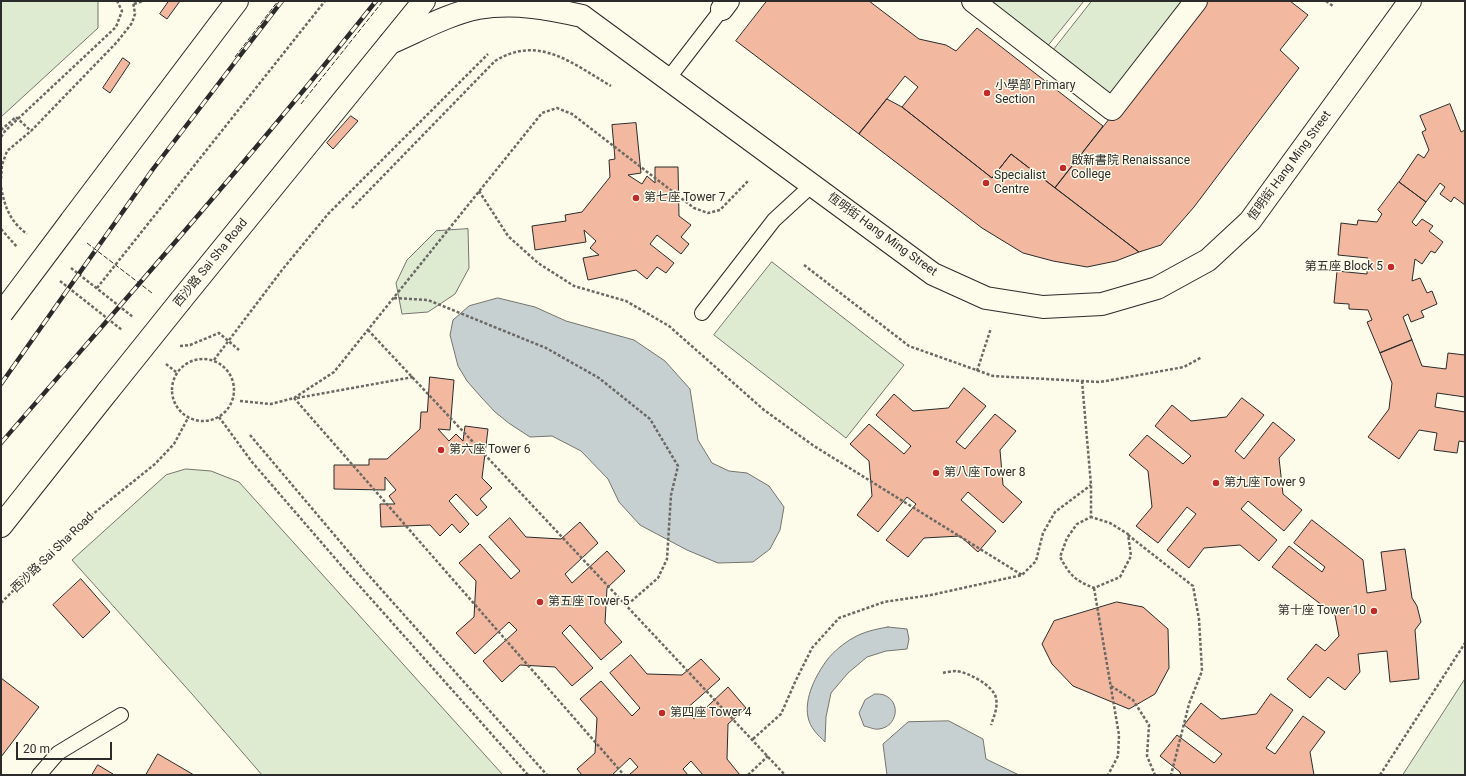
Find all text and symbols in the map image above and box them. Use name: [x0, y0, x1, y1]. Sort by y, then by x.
place label: 小學部 Primary Section: [995, 79, 1075, 107]
marker: 小學部 Primary Section: [982, 88, 992, 98]
street label: 恆明街 Hang Ming Street: [1245, 108, 1335, 224]
place label: 啟新書院 Renaissance College: [1071, 154, 1190, 182]
marker: 啟新書院 Renaissance College: [1058, 163, 1068, 173]
place label: Specialist Centre: [994, 169, 1046, 197]
marker: Specialist Centre: [981, 178, 991, 188]
street label: 恆明街 Hang Ming Street: [824, 190, 940, 280]
place label: 第七座 Tower 7: [644, 191, 726, 205]
marker: 第七座 Tower 7: [631, 193, 641, 203]
street label: 西沙路 Sai Sha Road: [171, 216, 251, 310]
place label: 第五座 Block 5: [1305, 260, 1383, 274]
marker: 第五座 Block 5: [1386, 262, 1396, 272]
place label: 第六座 Tower 6: [449, 443, 531, 457]
marker: 第六座 Tower 6: [436, 445, 446, 455]
place label: 第八座 Tower 8: [944, 466, 1026, 480]
marker: 第八座 Tower 8: [931, 468, 941, 478]
place label: 第九座 Tower 9: [1224, 476, 1306, 490]
marker: 第九座 Tower 9: [1211, 478, 1221, 488]
street label: 西沙路 Sai Sha Road: [9, 510, 97, 596]
place label: 第五座 Tower 5: [548, 595, 630, 609]
marker: 第五座 Tower 5: [535, 597, 545, 607]
place label: 第十座 Tower 10: [1278, 604, 1366, 618]
marker: 第十座 Tower 10: [1369, 606, 1379, 616]
place label: 第四座 Tower 4: [670, 706, 752, 720]
marker: 第四座 Tower 4: [657, 708, 667, 718]
scale bar: [18, 734, 114, 760]
text: 20 m: [23, 742, 50, 756]

